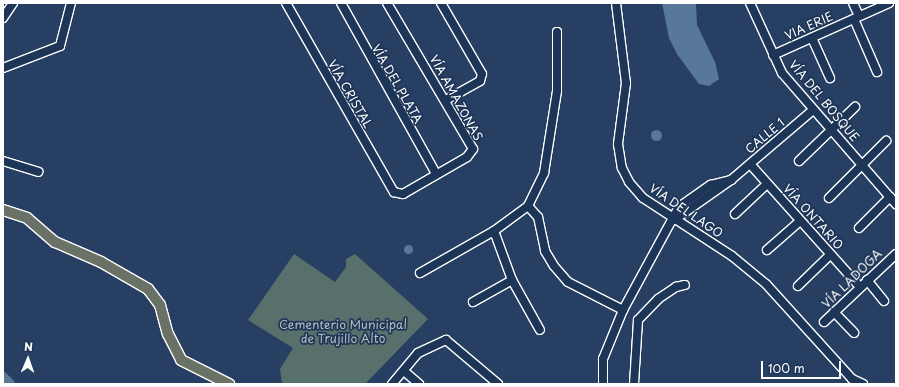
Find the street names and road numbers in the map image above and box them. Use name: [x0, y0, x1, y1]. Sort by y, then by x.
street label: VIA ERIE: [782, 9, 836, 43]
street label: VÍA DEL PLATA: [368, 41, 426, 127]
street label: VÍA AMAZONAS: [426, 52, 486, 144]
street label: VÍA DEL BOSQUE: [785, 56, 863, 146]
street label: VÍA CRISTAL: [325, 57, 375, 131]
street label: CALLE 1: [742, 115, 788, 157]
street label: VÍA DEL LAGO: [645, 180, 727, 242]
street label: VÍA ONTARIO: [780, 181, 846, 253]
street label: VÍA LADOGA: [819, 246, 885, 312]

